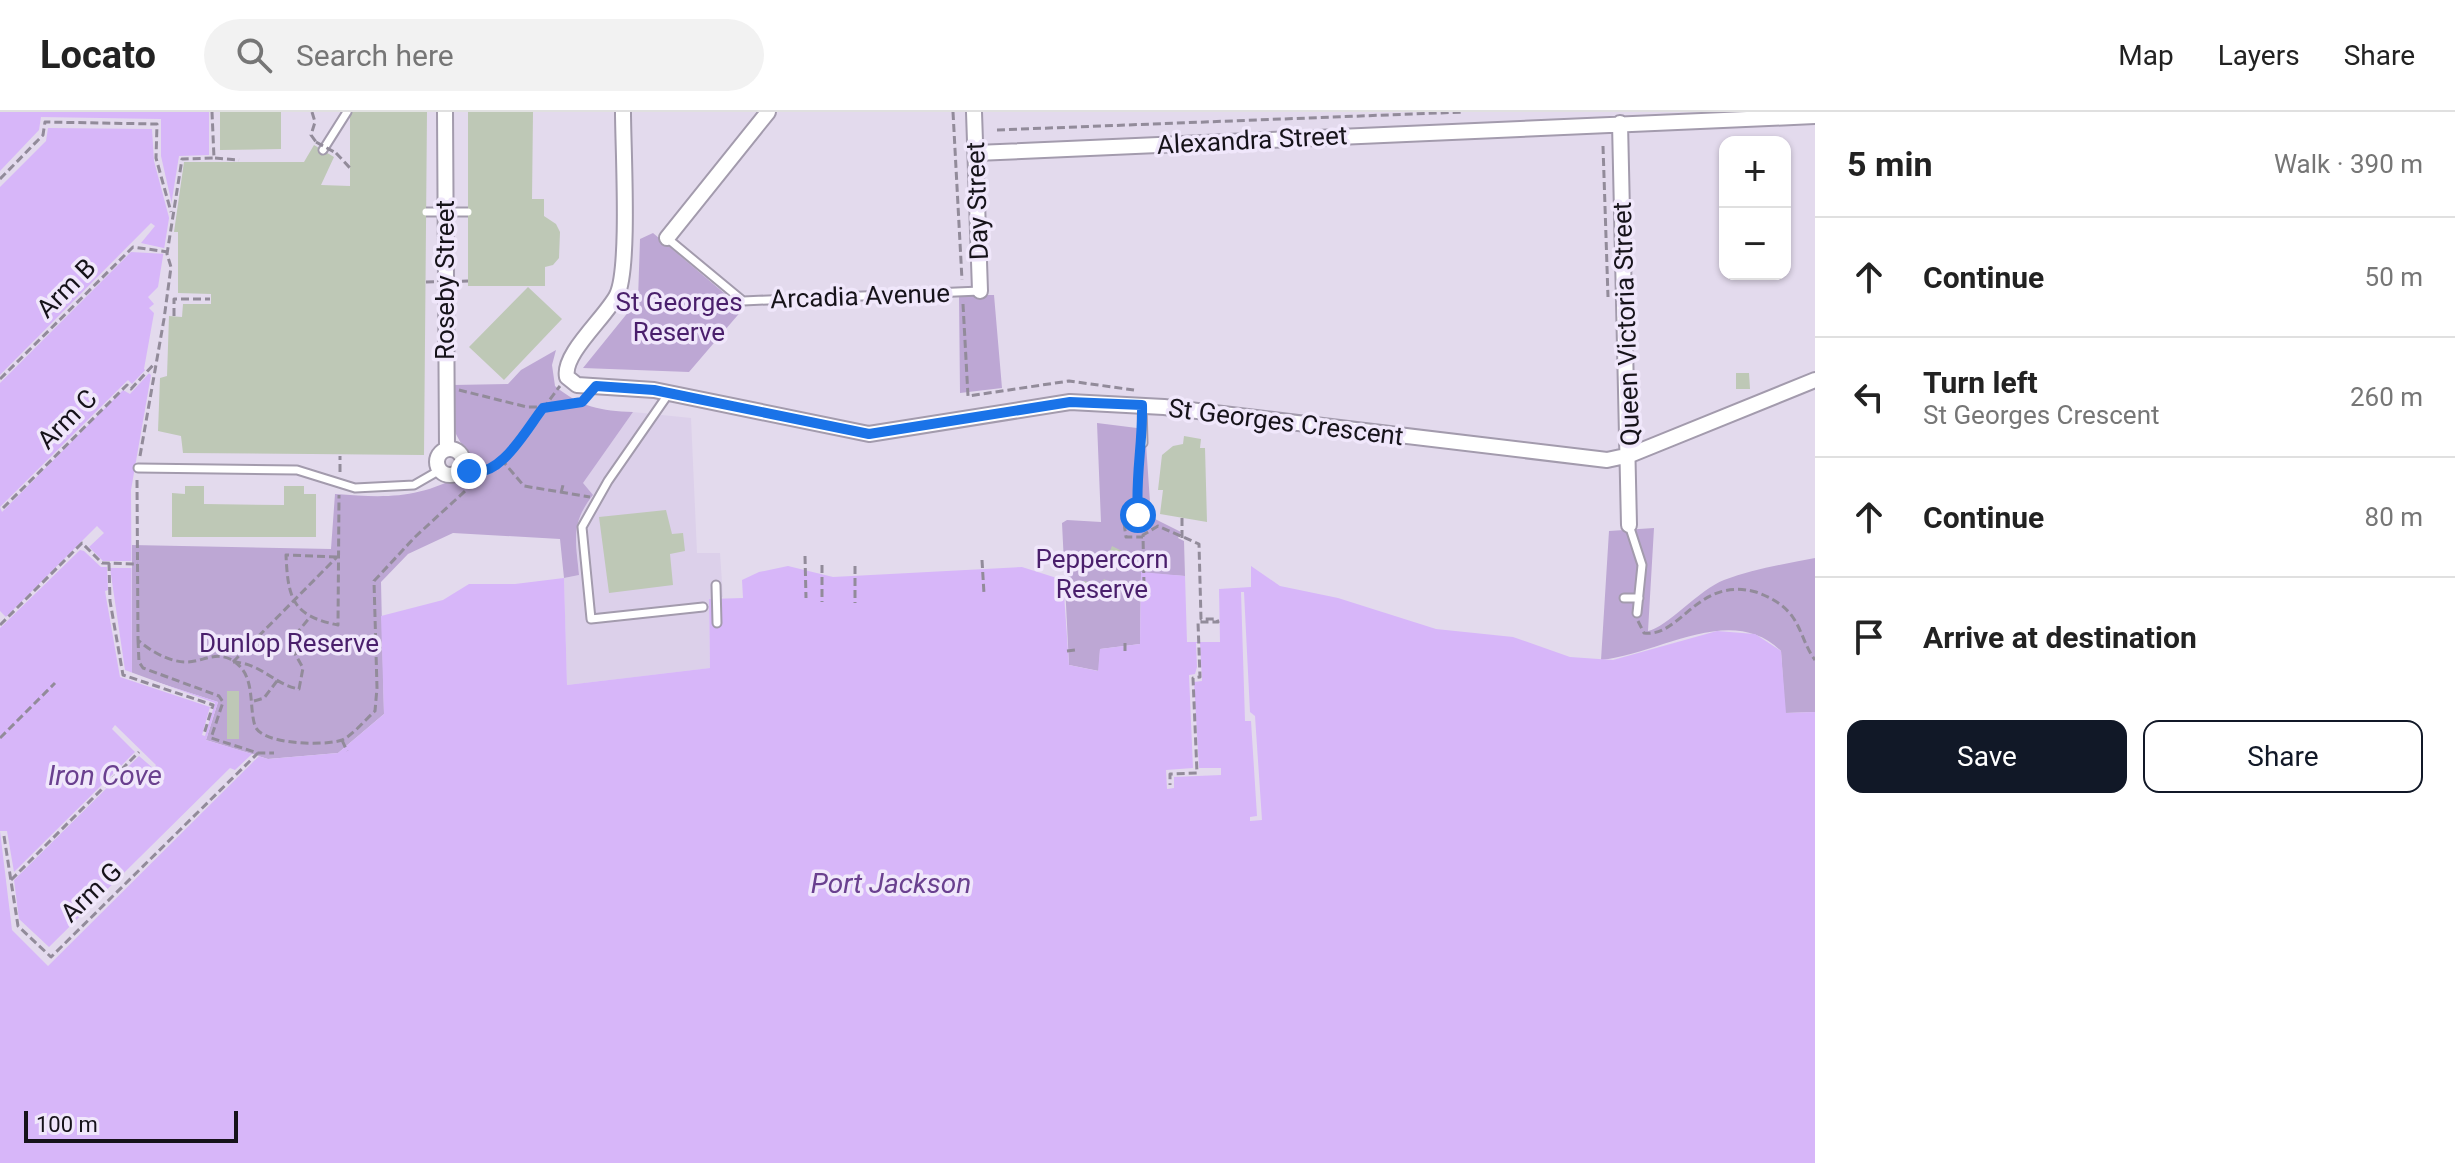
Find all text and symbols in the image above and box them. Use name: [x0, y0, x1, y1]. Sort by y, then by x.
search box: [204, 19, 764, 91]
text: Locato: [40, 33, 156, 77]
icon: search: [232, 33, 276, 77]
text: Search here: [296, 38, 454, 73]
text: Map: [2118, 39, 2174, 72]
text: Layers: [2218, 39, 2300, 72]
text: Share: [2344, 39, 2415, 72]
street label: Alexandra Street: [1156, 120, 1348, 160]
map controls: [1719, 136, 1791, 280]
button: +: [1719, 136, 1791, 208]
street label: Day Street: [960, 141, 994, 261]
text: 5 min: [1847, 144, 1932, 184]
text: Walk · 390 m: [2274, 149, 2423, 179]
street label: Roseby Street: [430, 200, 460, 360]
street label: Queen Victoria Street: [1607, 201, 1645, 447]
button: −: [1719, 208, 1791, 280]
street label: Arm B: [30, 252, 102, 324]
icon: ahead: [1847, 255, 1891, 299]
text: Continue: [1923, 260, 2044, 295]
text: 50 m: [2365, 262, 2423, 292]
street label: Arcadia Avenue: [770, 278, 950, 314]
park label: St Georges Reserve: [615, 287, 743, 347]
text: Turn left: [1923, 365, 2038, 400]
icon: left: [1847, 375, 1891, 419]
text: 260 m: [2350, 382, 2423, 412]
street label: Arm C: [31, 383, 103, 455]
street label: St Georges Crescent: [1167, 393, 1405, 451]
text: St Georges Crescent: [1923, 400, 2160, 430]
route end: [451, 453, 487, 489]
icon: ahead: [1847, 495, 1891, 539]
route start: [1120, 497, 1156, 533]
text: Continue: [1923, 500, 2044, 535]
text: 80 m: [2365, 502, 2423, 532]
park label: Peppercorn Reserve: [1035, 544, 1169, 604]
icon: arrive: [1847, 615, 1891, 659]
text: Arrive at destination: [1923, 620, 2197, 655]
park label: Dunlop Reserve: [199, 628, 379, 658]
button: Save: [1847, 720, 2127, 793]
button: Share: [2143, 720, 2423, 793]
water label: Iron Cove: [48, 759, 162, 792]
street label: Arm G: [54, 856, 128, 928]
water label: Port Jackson: [811, 867, 971, 900]
scale bar: [24, 1107, 238, 1143]
text: 100 m: [36, 1112, 98, 1137]

